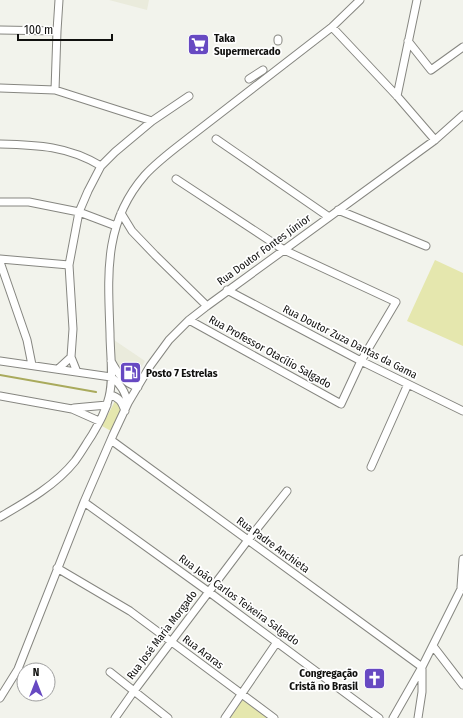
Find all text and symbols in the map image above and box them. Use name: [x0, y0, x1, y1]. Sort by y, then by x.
scale bar: [18, 16, 112, 42]
text: 100 m: [24, 23, 53, 37]
supermarket icon: Taka Supermercado: [185, 31, 211, 57]
place label: Taka Supermercado: [214, 32, 281, 58]
street label: Rua Doutor Fontes Júnior: [215, 212, 313, 288]
street label: Rua Doutor Zuza Dantas da Gama: [281, 302, 419, 382]
street label: Rua Professor Otacílio Salgado: [207, 313, 334, 391]
fuel station icon: Posto 7 Estrelas: [117, 360, 143, 386]
place label: Posto 7 Estrelas: [146, 367, 218, 380]
street label: Rua Padre Anchieta: [234, 514, 312, 576]
street label: Rua João Carlos Teixeira Salgado: [176, 552, 302, 648]
street label: Rua José Maria Morgado: [124, 588, 200, 682]
street label: Rua Araras: [180, 632, 226, 672]
north arrow: [16, 662, 56, 702]
text: N: [33, 666, 39, 679]
church icon: Congregação Cristã no Brasil: [361, 666, 387, 692]
place label: Congregação Cristã no Brasil: [289, 667, 359, 693]

